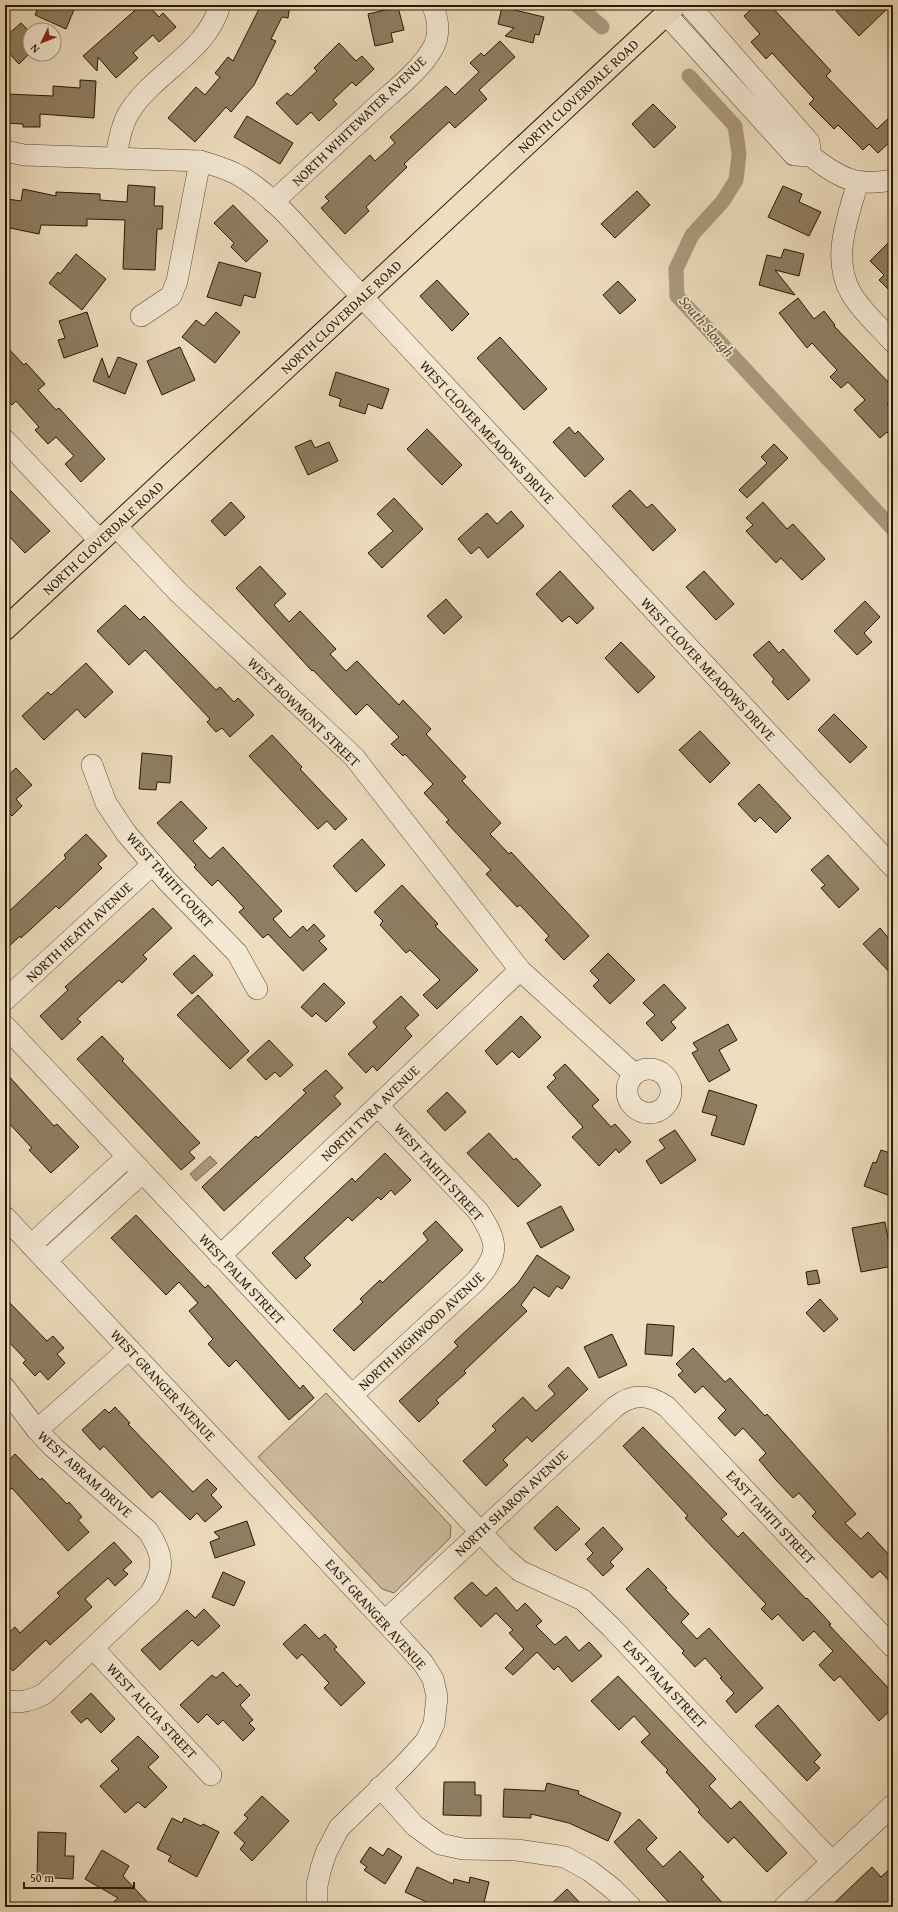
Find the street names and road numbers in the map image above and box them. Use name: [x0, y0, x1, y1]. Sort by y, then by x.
street label: NORTH CLOVERDALE ROAD: [513, 34, 643, 158]
street label: NORTH WHITEWATER AVENUE: [287, 51, 431, 191]
street label: NORTH CLOVERDALE ROAD: [276, 255, 406, 379]
street label: WEST CLOVER MEADOWS DRIVE: [415, 356, 559, 508]
street label: NORTH CLOVERDALE ROAD: [38, 476, 168, 600]
street label: WEST CLOVER MEADOWS DRIVE: [636, 593, 780, 745]
street label: WEST BOWMONT STREET: [243, 653, 365, 771]
street label: WEST TAHITI COURT: [122, 828, 218, 932]
street label: NORTH HEATH AVENUE: [21, 877, 137, 987]
street label: NORTH TYRA AVENUE: [316, 1060, 424, 1166]
street label: WEST TAHITI STREET: [389, 1119, 489, 1226]
street label: WEST PALM STREET: [194, 1229, 290, 1329]
street label: NORTH HIGHWOOD AVENUE: [353, 1267, 489, 1395]
street label: WEST GRANGER AVENUE: [106, 1325, 220, 1445]
street label: WEST ABRAM DRIVE: [33, 1426, 137, 1522]
street label: NORTH SHARON AVENUE: [450, 1445, 572, 1561]
street label: EAST TAHITI STREET: [722, 1465, 820, 1569]
street label: EAST GRANGER AVENUE: [321, 1554, 431, 1674]
street label: EAST PALM STREET: [619, 1635, 712, 1733]
street label: WEST ALICIA STREET: [102, 1659, 202, 1763]

